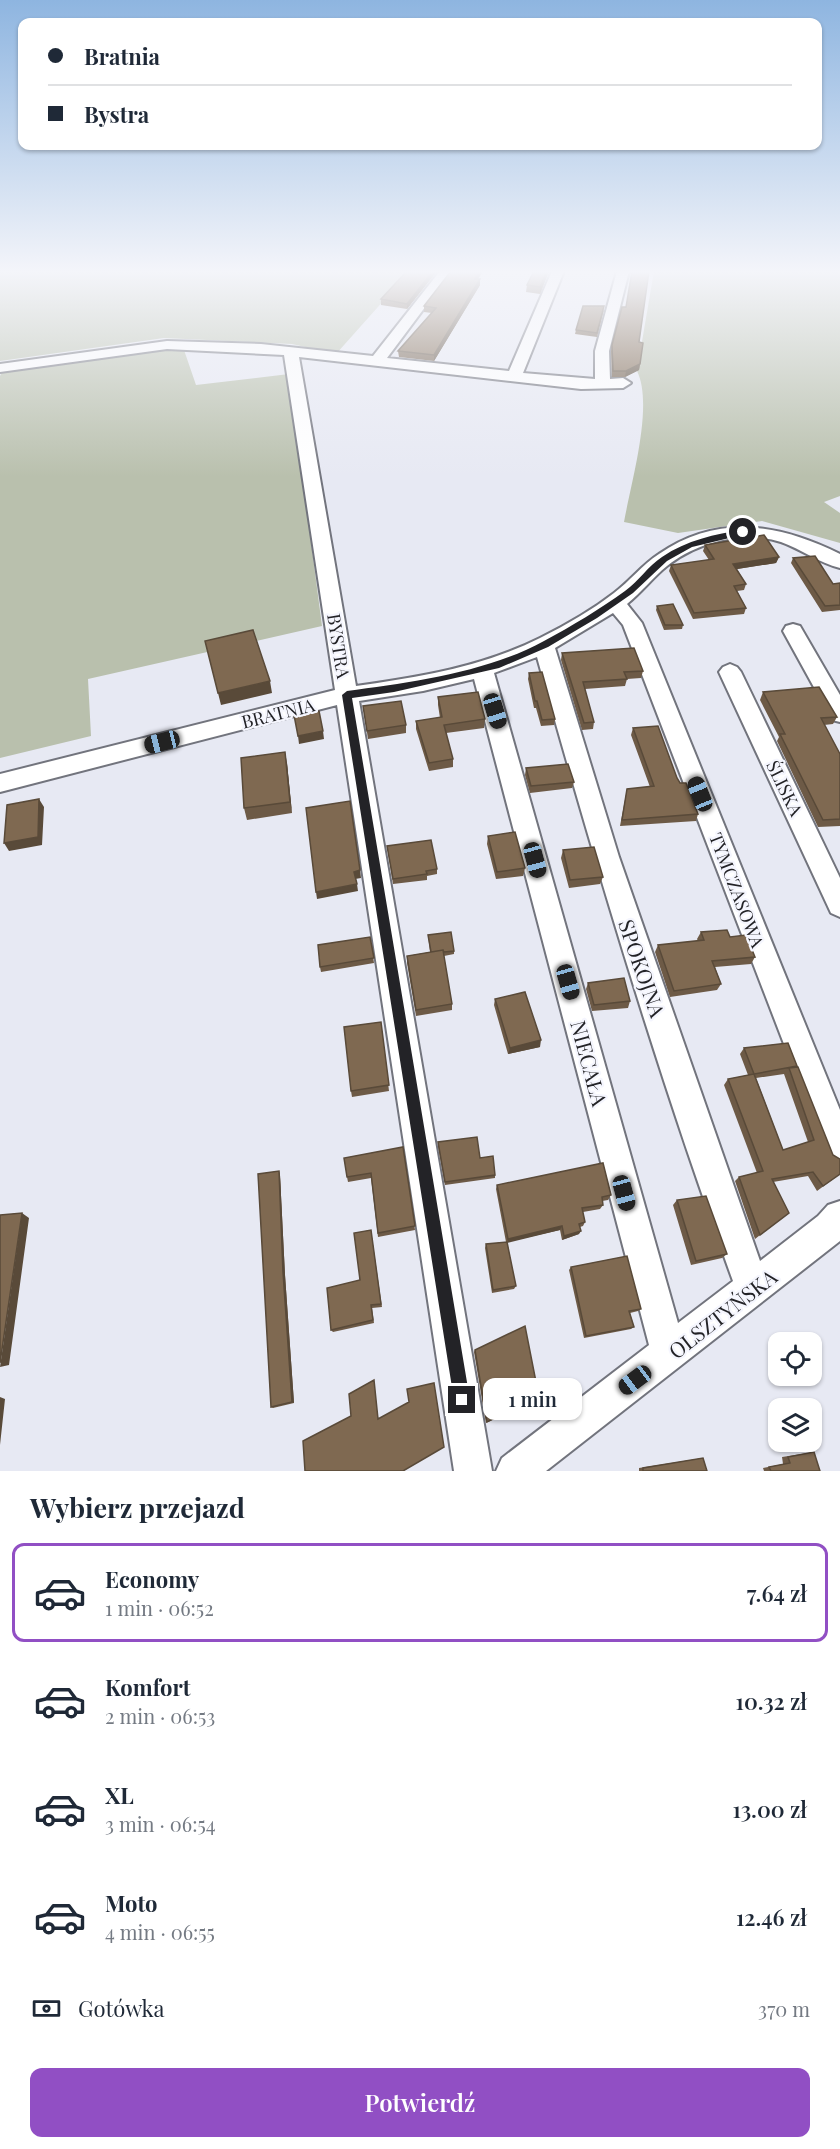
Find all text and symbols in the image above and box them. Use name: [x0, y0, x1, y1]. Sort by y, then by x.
text: Bratnia: [84, 41, 160, 71]
text: Bystra: [84, 99, 149, 129]
route start: [729, 518, 756, 545]
street label: BYSTRA: [322, 612, 356, 681]
car: [481, 691, 509, 731]
street label: BRATNIA: [239, 692, 318, 734]
car: [142, 729, 182, 755]
street label: ŚLISKA: [761, 756, 809, 820]
car: [685, 774, 715, 814]
street label: TYMCZASOWA: [704, 829, 770, 952]
car: [522, 840, 548, 880]
street label: SPOKOJNA: [613, 915, 673, 1021]
car: [554, 962, 582, 1002]
street label: NIECAŁA: [565, 1017, 615, 1110]
car: [611, 1173, 637, 1213]
street label: OLSZTYŃSKA: [662, 1261, 783, 1364]
map controls: [768, 1332, 822, 1452]
button: locate: [768, 1332, 822, 1386]
car: [615, 1362, 655, 1398]
callout: 1 min: [483, 1379, 582, 1421]
text: 1 min: [508, 1385, 557, 1412]
route end: [448, 1386, 475, 1413]
button: layers: [768, 1398, 822, 1452]
text: Wybierz przejazd: [30, 1489, 245, 1525]
text: Economy: [105, 1564, 199, 1594]
icon: car: [33, 1566, 87, 1620]
text: 7.64 zł: [747, 1578, 807, 1608]
text: 1 min · 06:52: [105, 1594, 214, 1621]
text: Komfort: [105, 1672, 190, 1702]
icon: car: [33, 1674, 87, 1728]
text: 10.32 zł: [736, 1686, 807, 1716]
text: 2 min · 06:53: [105, 1702, 215, 1729]
text: XL: [105, 1780, 134, 1810]
icon: car: [33, 1782, 87, 1836]
text: 13.00 zł: [733, 1794, 807, 1824]
text: 3 min · 06:54: [105, 1810, 216, 1837]
text: Moto: [105, 1888, 158, 1918]
icon: car: [33, 1890, 87, 1944]
text: 12.46 zł: [736, 1902, 807, 1932]
text: 4 min · 06:55: [105, 1918, 215, 1945]
icon: cash: [30, 1992, 63, 2025]
text: Gotówka: [78, 1993, 164, 2023]
text: 370 m: [758, 1995, 810, 2022]
button: Potwierdź: [30, 2068, 810, 2137]

